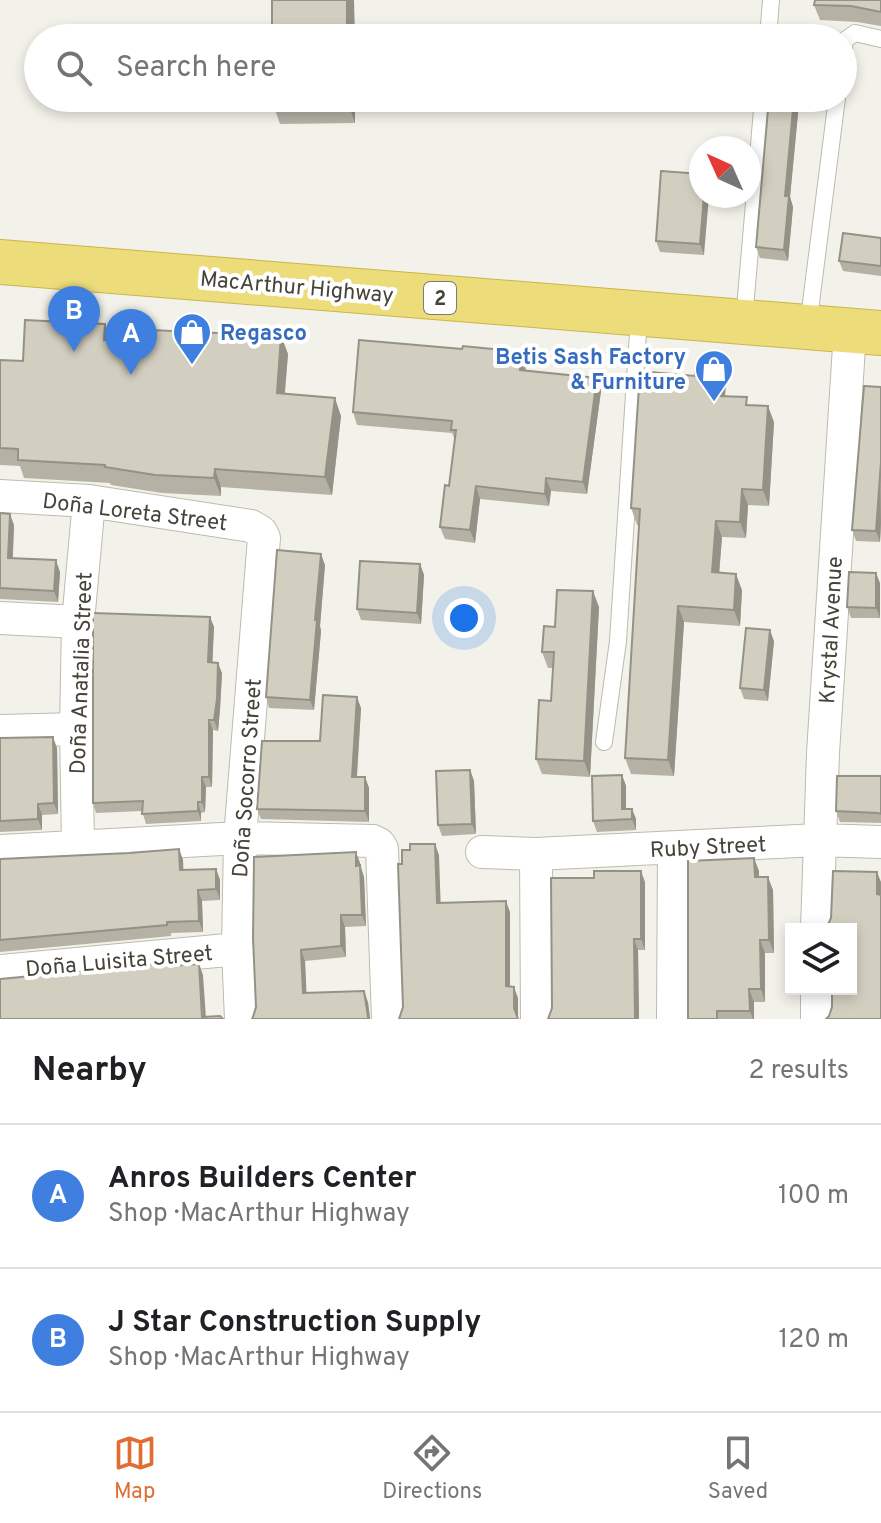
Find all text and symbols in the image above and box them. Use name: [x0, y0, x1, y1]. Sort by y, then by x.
search box: [24, 24, 857, 112]
icon: search: [52, 46, 96, 90]
text: Search here: [116, 50, 276, 87]
north arrow: [689, 136, 761, 208]
street label: MacArthur Highway: [199, 267, 395, 310]
road number: 2: [424, 282, 456, 314]
pin: B: [48, 286, 100, 352]
pin: A: [105, 309, 157, 375]
shop icon: Regasco: [171, 311, 213, 366]
place label: Regasco: [220, 321, 307, 348]
place label: Betis Sash Factory & Furniture: [495, 345, 686, 397]
shop icon: Betis Sash Factory & Furniture: [693, 348, 735, 403]
street label: Doña Loreta Street: [41, 489, 229, 538]
street label: Krystal Avenue: [815, 556, 850, 705]
street label: Doña Anatalia Street: [65, 571, 100, 775]
your location: [444, 598, 484, 638]
street label: Doña Socorro Street: [228, 678, 269, 879]
street label: Ruby Street: [649, 832, 767, 865]
map controls: [785, 923, 857, 995]
button: layers: [785, 923, 857, 995]
street label: Doña Luisita Street: [24, 941, 214, 984]
text: Nearby: [32, 1050, 147, 1093]
text: 2 results: [749, 1055, 849, 1088]
text: Anros Builders Center: [108, 1161, 417, 1198]
text: A: [49, 1180, 67, 1213]
text: 100 m: [778, 1180, 849, 1213]
text: Shop · MacArthur Highway: [108, 1198, 410, 1231]
text: J Star Construction Supply: [108, 1305, 481, 1342]
text: B: [49, 1324, 67, 1357]
text: 120 m: [779, 1324, 849, 1357]
text: Shop · MacArthur Highway: [108, 1342, 410, 1375]
tab: Map: [113, 1431, 157, 1506]
tab: Directions: [382, 1431, 482, 1506]
tab: Saved: [708, 1431, 768, 1506]

